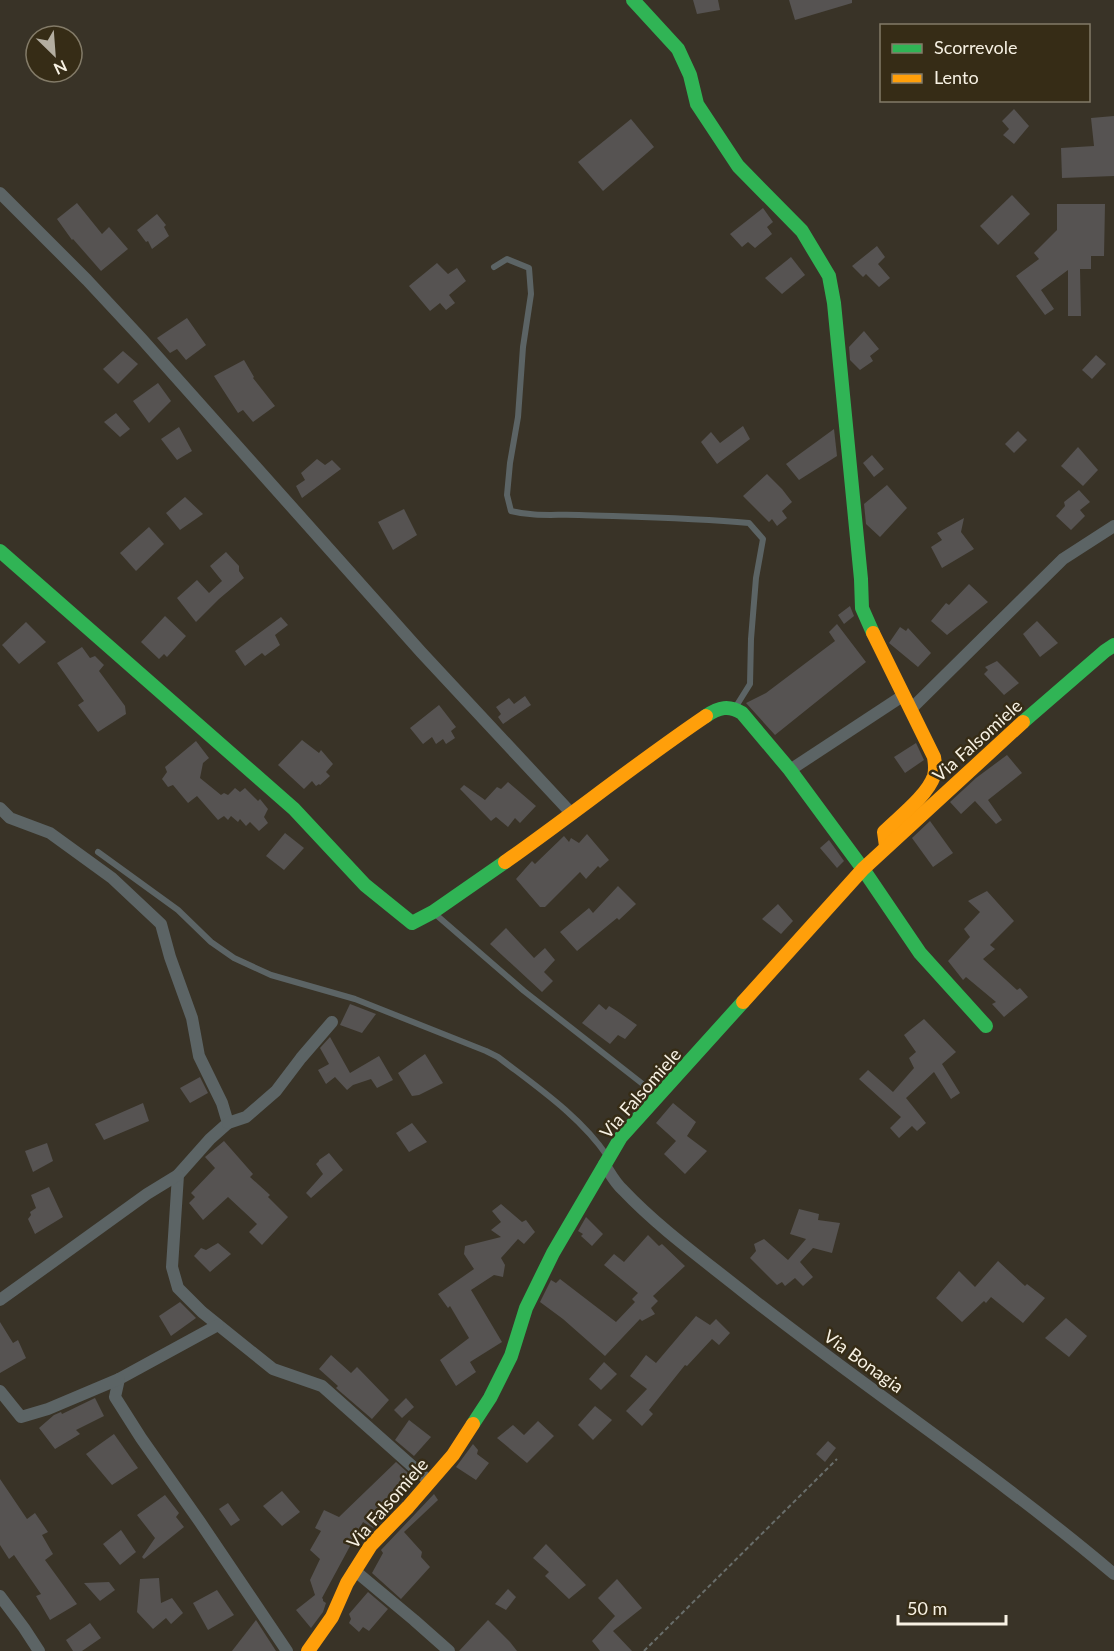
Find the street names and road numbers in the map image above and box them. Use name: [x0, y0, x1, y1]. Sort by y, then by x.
street label: Via Falsomiele: [928, 694, 1026, 786]
street label: Via Falsomiele: [595, 1043, 685, 1143]
street label: Via Bonagia: [820, 1325, 908, 1397]
street label: Via Falsomiele: [342, 1453, 432, 1553]

